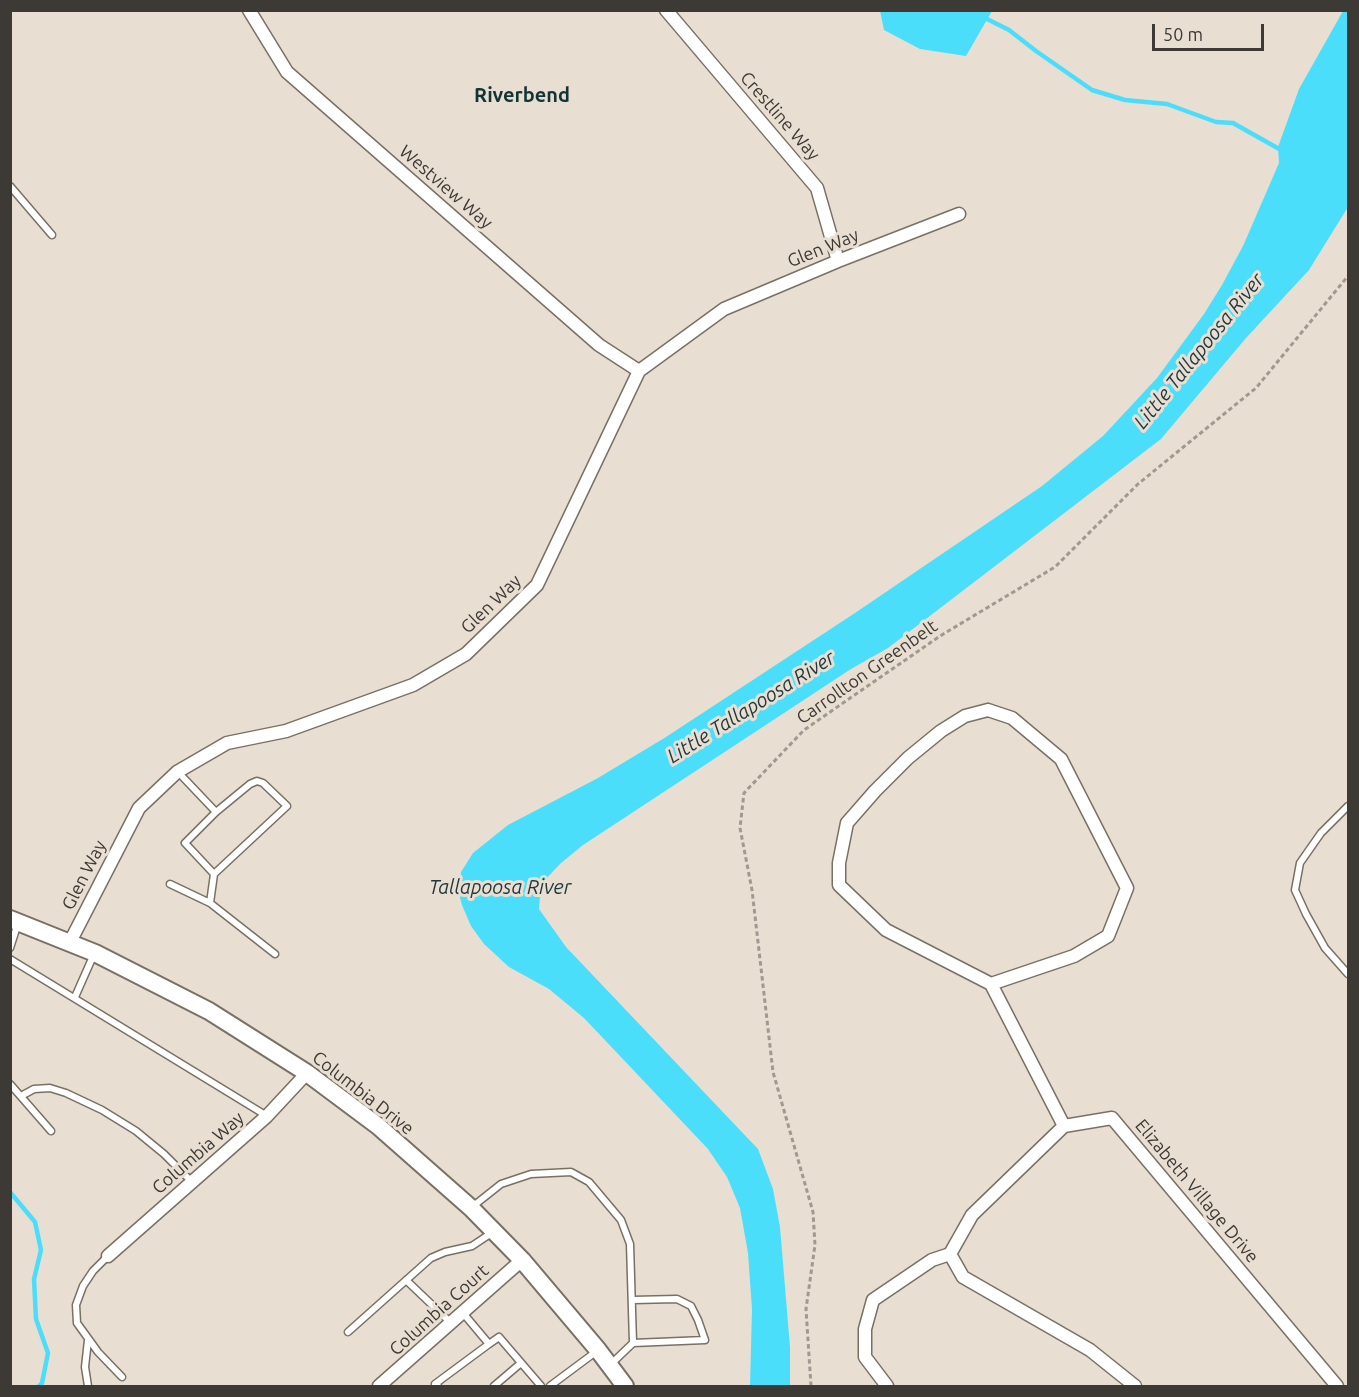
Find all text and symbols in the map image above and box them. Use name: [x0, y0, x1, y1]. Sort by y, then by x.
scale bar: [1155, 12, 1268, 50]
text: 50 m: [1163, 24, 1203, 44]
street label: Crestline Way: [736, 67, 824, 165]
district label: Riverbend: [474, 83, 570, 107]
street label: Westview Way: [395, 141, 497, 233]
street label: Glen Way: [784, 224, 862, 272]
water label: Little Tallapoosa River: [1129, 268, 1269, 434]
street label: Glen Way: [456, 570, 526, 638]
street label: Carrollton Greenbelt: [792, 615, 942, 729]
water label: Little Tallapoosa River: [663, 646, 839, 768]
street label: Glen Way: [57, 837, 111, 913]
water label: Tallapoosa River: [429, 875, 571, 899]
street label: Columbia Drive: [308, 1047, 418, 1139]
street label: Columbia Way: [148, 1107, 248, 1199]
street label: Elizabeth Village Drive: [1131, 1115, 1263, 1267]
street label: Columbia Court: [385, 1260, 493, 1360]

